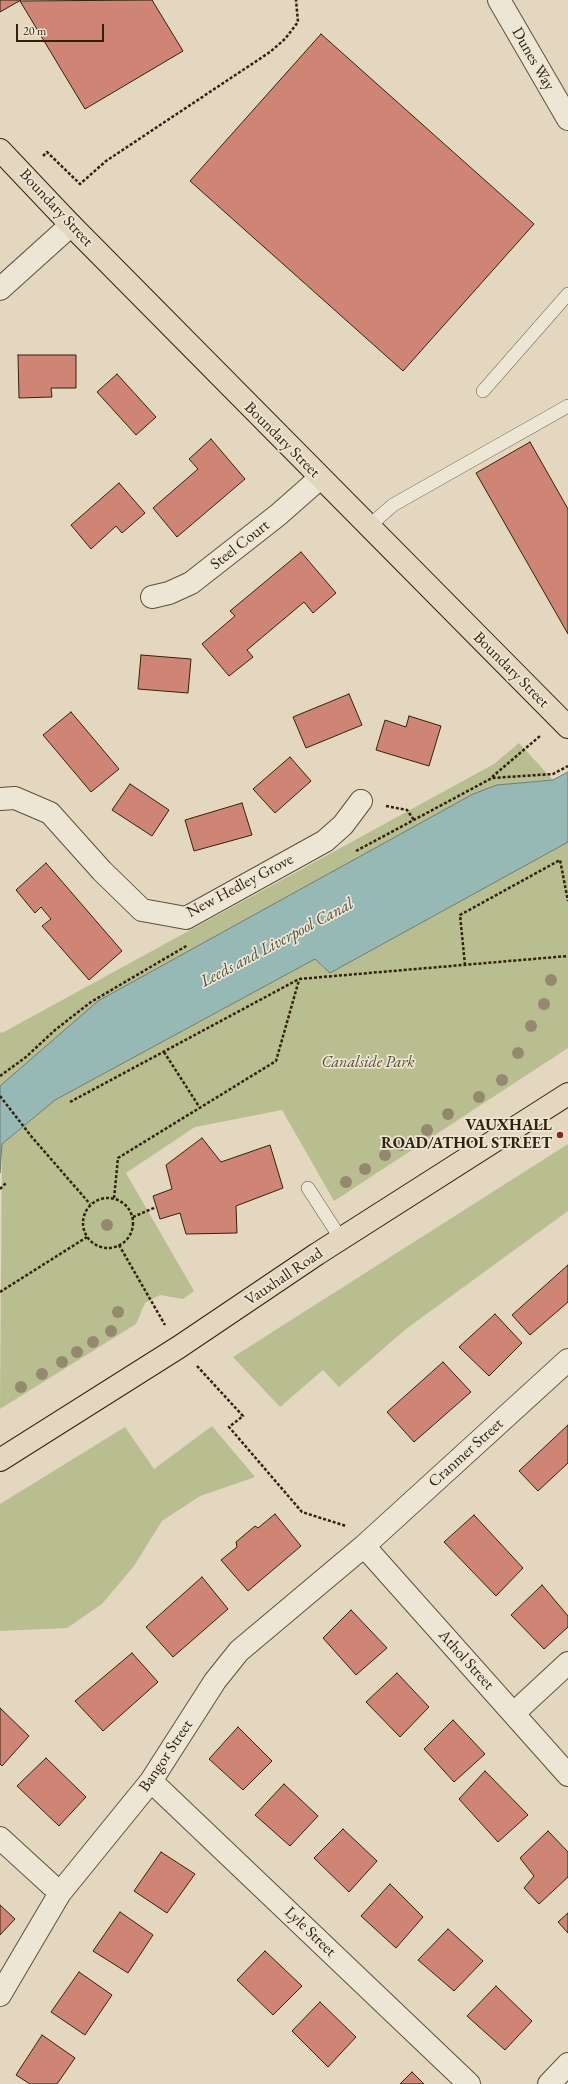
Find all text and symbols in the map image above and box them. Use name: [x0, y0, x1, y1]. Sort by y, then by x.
scale bar: [18, 16, 106, 42]
text: 20 m: [23, 23, 46, 39]
street label: Dunes Way: [507, 24, 559, 94]
street label: Boundary Street: [15, 165, 97, 251]
street label: Boundary Street: [240, 398, 324, 482]
street label: Steel Court: [207, 516, 273, 574]
street label: Boundary Street: [469, 628, 553, 712]
street label: New Hedley Grove: [183, 850, 297, 922]
water label: Leeds and Liverpool Canal: [197, 894, 357, 992]
park label: Canalside Park: [321, 1053, 415, 1073]
place label: VAUXHALL ROAD/ATHOL STREET: [381, 1116, 552, 1154]
marker: VAUXHALL ROAD/ATHOL STREET: [555, 1130, 565, 1140]
street label: Vauxhall Road: [241, 1244, 327, 1310]
street label: Cranmer Street: [425, 1414, 507, 1492]
street label: Athol Street: [434, 1626, 498, 1694]
street label: Bangor Street: [135, 1716, 197, 1796]
street label: Lyle Street: [280, 1903, 340, 1961]

